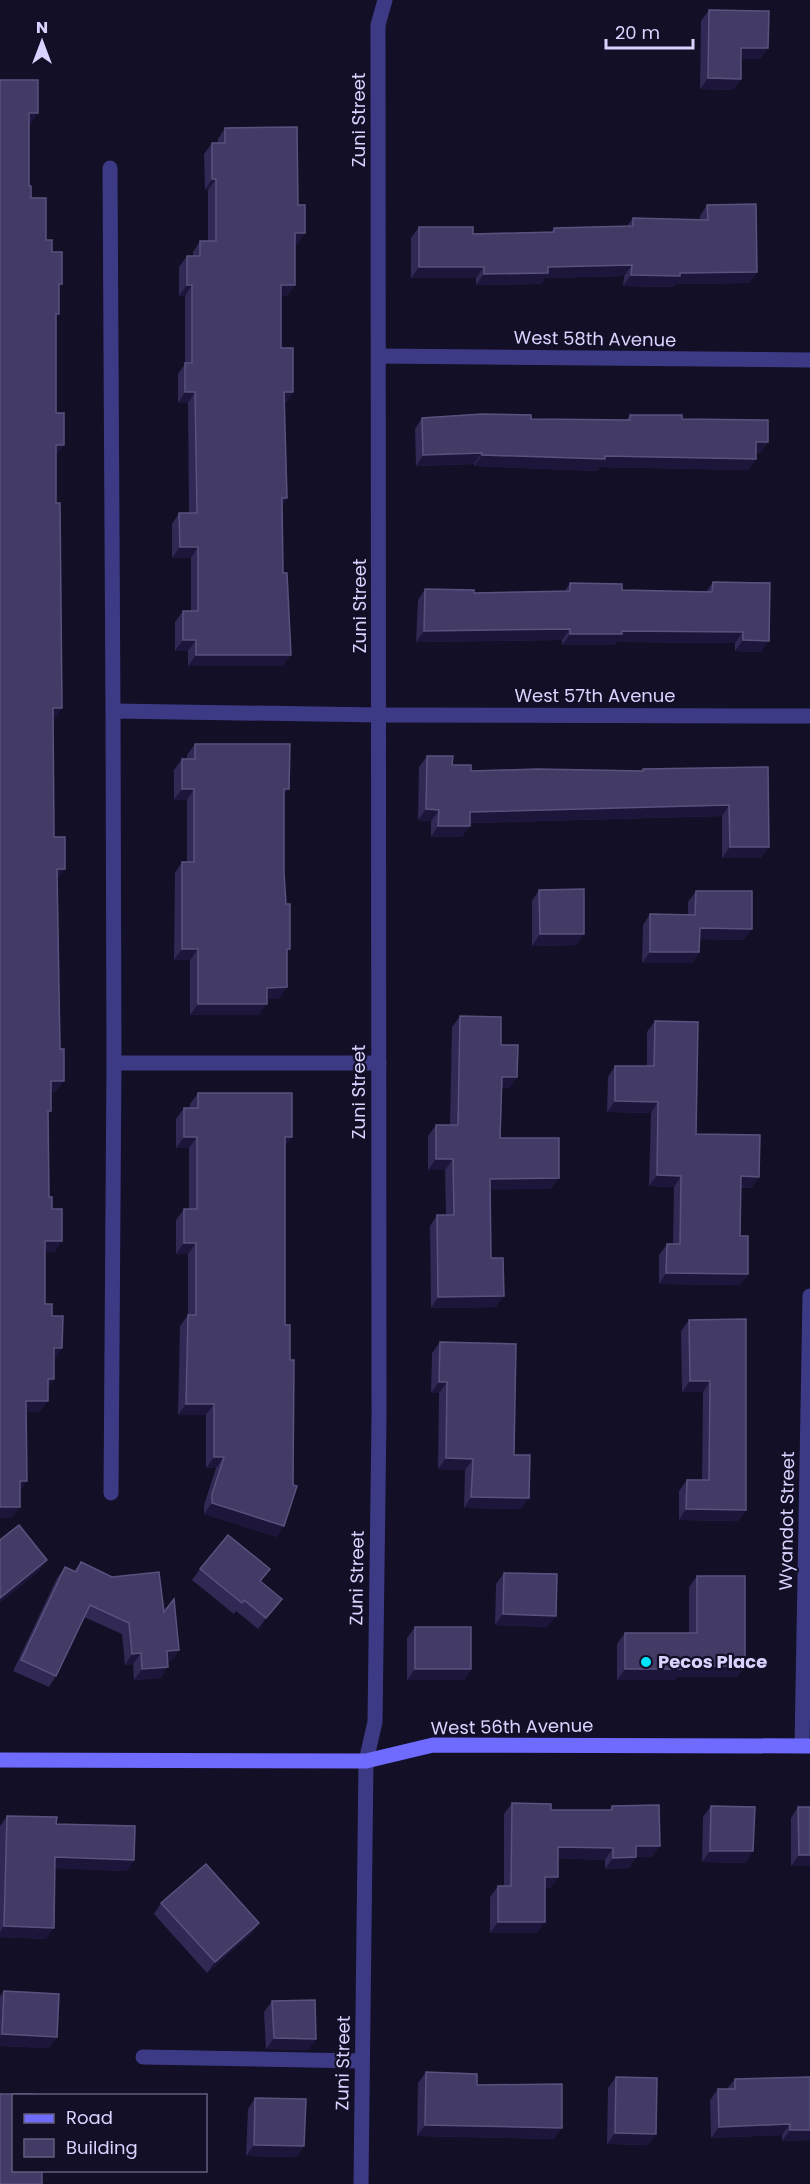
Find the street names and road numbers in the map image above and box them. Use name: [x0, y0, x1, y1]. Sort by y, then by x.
street label: Zuni Street: [346, 73, 371, 167]
street label: West 58th Avenue: [513, 325, 677, 352]
street label: Zuni Street: [347, 559, 372, 653]
street label: West 57th Avenue: [514, 683, 676, 708]
street label: Zuni Street: [346, 1045, 371, 1139]
street label: Wyandot Street: [773, 1451, 800, 1591]
street label: Zuni Street: [343, 1530, 370, 1626]
street label: West 56th Avenue: [430, 1713, 594, 1740]
street label: Zuni Street: [329, 2015, 356, 2111]

